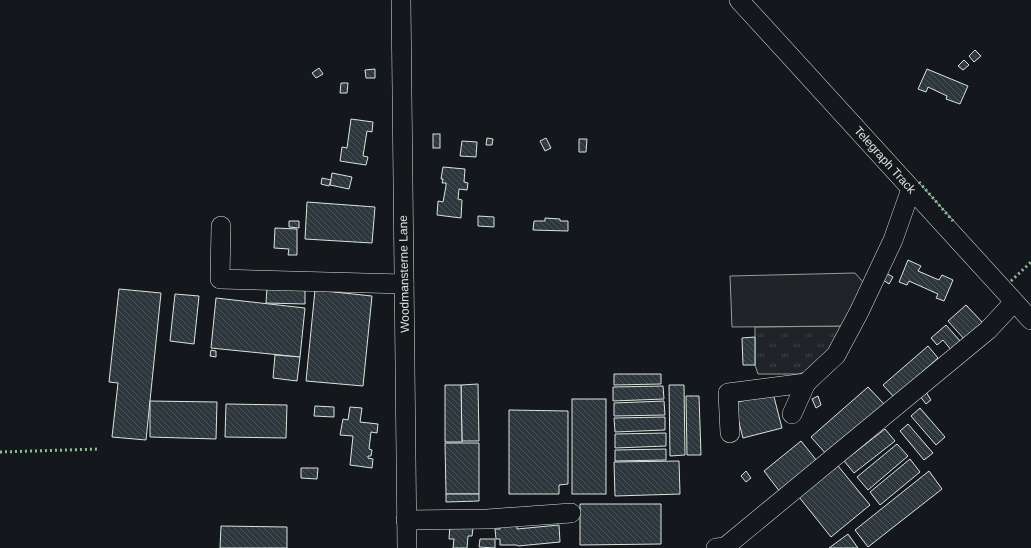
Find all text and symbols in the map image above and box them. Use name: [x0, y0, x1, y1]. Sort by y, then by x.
street label: Telegraph Track: [851, 124, 919, 197]
street label: Woodmansterne Lane: [396, 215, 412, 333]

